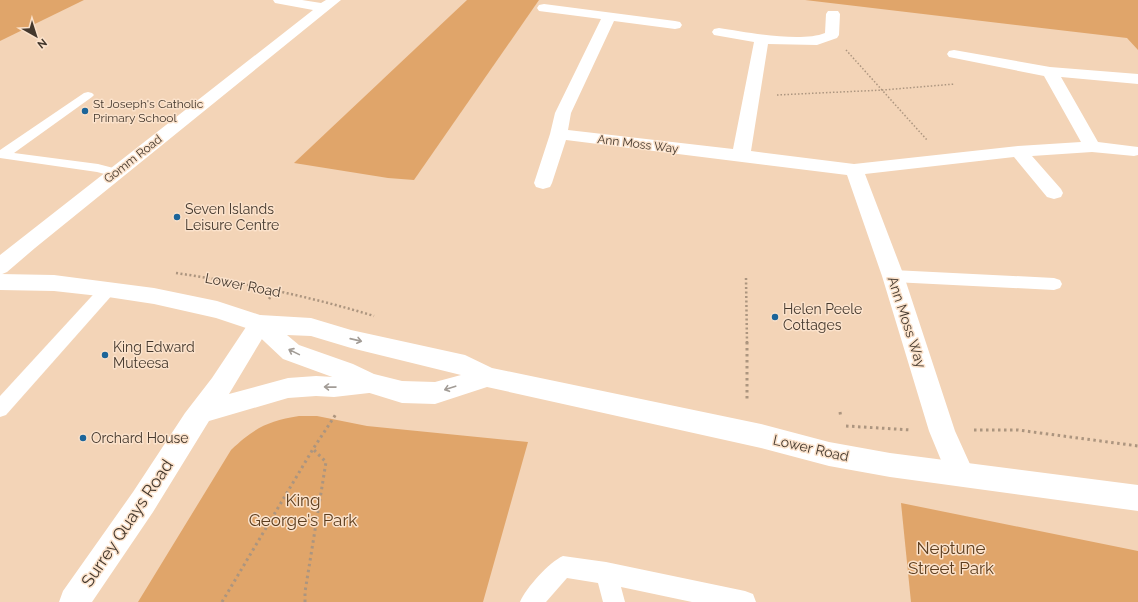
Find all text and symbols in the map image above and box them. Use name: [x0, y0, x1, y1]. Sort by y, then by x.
north arrow: [16, 16, 56, 56]
text: N: [35, 36, 49, 51]
place label: St Joseph's Catholic Primary School: [93, 97, 204, 125]
marker: St Joseph's Catholic Primary School: [80, 106, 90, 116]
street label: Gomm Road: [101, 132, 165, 186]
street label: Ann Moss Way: [597, 132, 680, 156]
place label: Seven Islands Leisure Centre: [185, 201, 279, 233]
marker: Seven Islands Leisure Centre: [172, 212, 182, 222]
street label: Lower Road: [204, 270, 282, 300]
street label: Ann Moss Way: [885, 274, 929, 370]
place label: Helen Peele Cottages: [783, 301, 862, 333]
marker: Helen Peele Cottages: [770, 312, 780, 322]
one-way arrow: [350, 337, 363, 345]
place label: King Edward Muteesa: [113, 339, 195, 371]
one-way arrow: [289, 348, 301, 355]
marker: King Edward Muteesa: [100, 350, 110, 360]
one-way arrow: [324, 383, 337, 390]
one-way arrow: [444, 385, 457, 392]
place label: Orchard House: [91, 430, 188, 446]
street label: Lower Road: [772, 432, 850, 464]
marker: Orchard House: [78, 433, 88, 443]
street label: Surrey Quays Road: [77, 456, 177, 590]
park label: King George's Park: [249, 490, 357, 530]
park label: Neptune Street Park: [908, 538, 994, 578]

